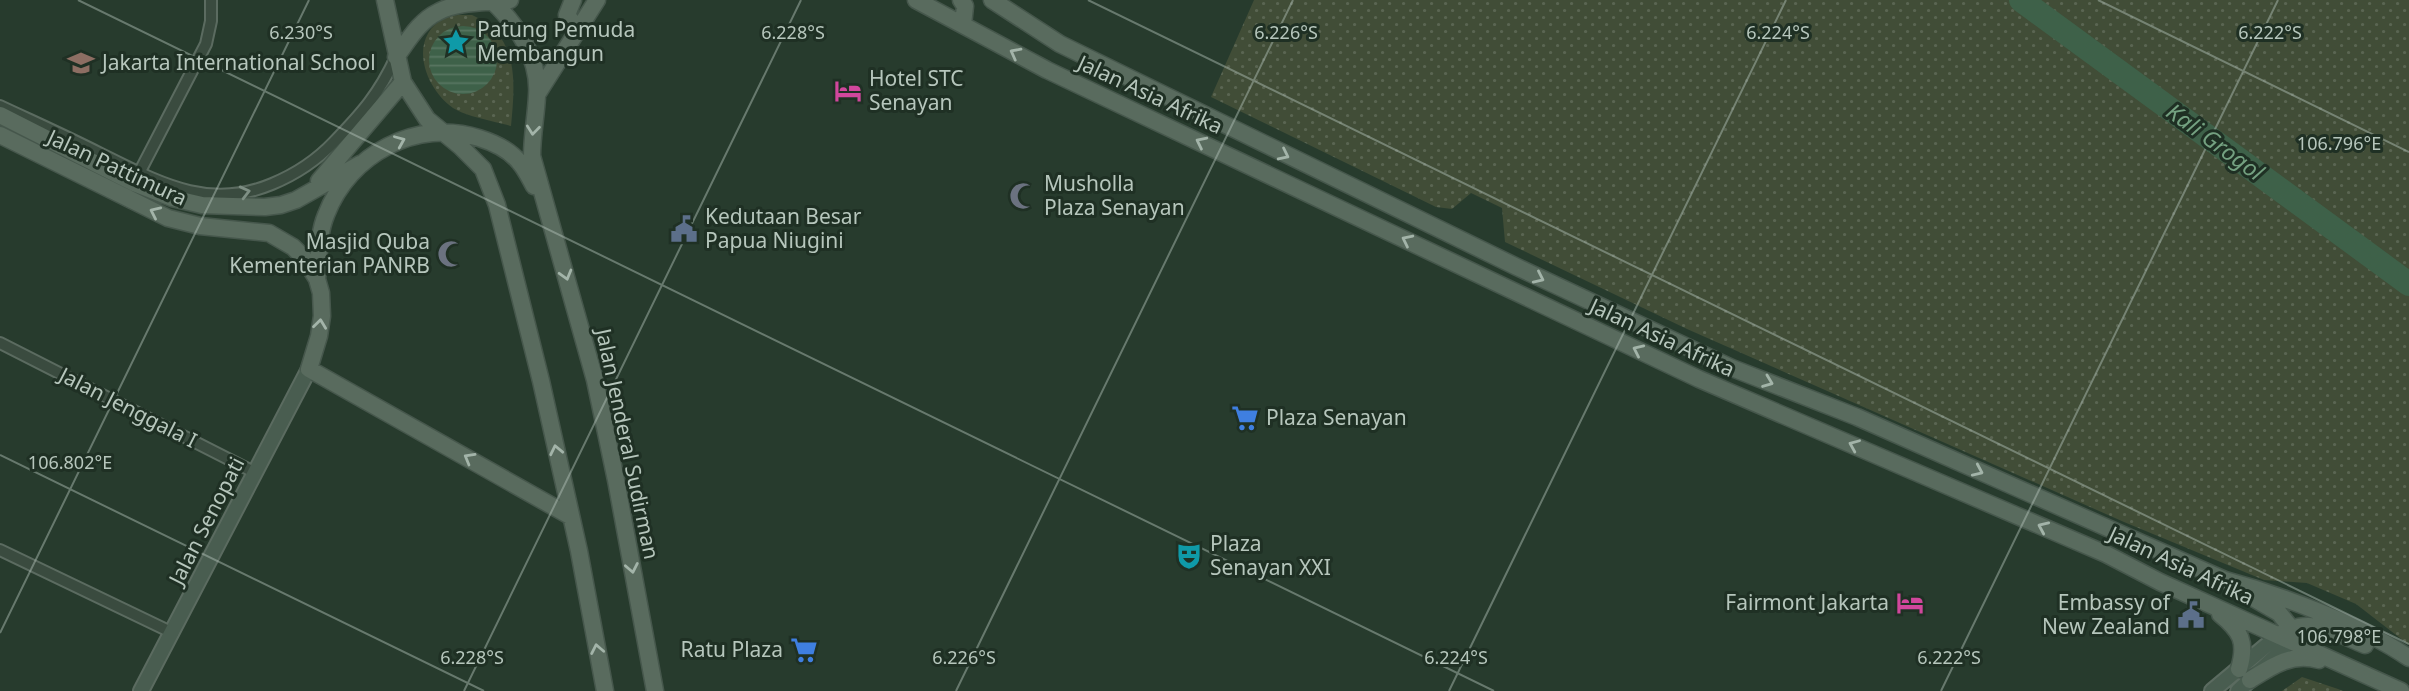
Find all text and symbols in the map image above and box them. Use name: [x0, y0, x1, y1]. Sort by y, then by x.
place label: Patung Pemuda Membangun: [477, 15, 635, 67]
text: 6.230°S: [269, 20, 333, 44]
text: 6.228°S: [761, 20, 825, 44]
text: 6.226°S: [1254, 20, 1318, 44]
text: 6.224°S: [1746, 20, 1810, 44]
text: 6.222°S: [2238, 20, 2302, 44]
place icon: Patung Pemuda Membangun: [441, 27, 471, 57]
street label: Jalan Asia Afrika: [1072, 47, 1227, 140]
school or university icon: Jakarta International School: [66, 48, 96, 78]
place label: Jakarta International School: [100, 48, 376, 76]
one-way arrow: [1010, 48, 1022, 61]
place label: Hotel STC Senayan: [869, 64, 964, 116]
hotel icon: Hotel STC Senayan: [833, 76, 863, 106]
water label: Kali Grogol: [2160, 95, 2272, 188]
street label: Jalan Pattimura: [41, 122, 192, 212]
one-way arrow: [526, 125, 541, 136]
text: 106.796°E: [2297, 131, 2381, 155]
one-way arrow: [393, 135, 405, 149]
one-way arrow: [1196, 136, 1208, 150]
one-way arrow: [1277, 147, 1289, 161]
place label: Musholla Plaza Senayan: [1044, 169, 1185, 221]
mosque icon: Musholla Plaza Senayan: [1008, 181, 1038, 211]
one-way arrow: [239, 186, 251, 200]
place label: Kedutaan Besar Papua Niugini: [705, 202, 862, 254]
one-way arrow: [150, 206, 162, 220]
public building icon: Kedutaan Besar Papua Niugini: [669, 214, 699, 244]
place label: Masjid Quba Kementerian PANRB: [229, 227, 430, 279]
one-way arrow: [1402, 235, 1414, 249]
mosque icon: Masjid Quba Kementerian PANRB: [436, 239, 466, 269]
one-way arrow: [558, 269, 572, 281]
one-way arrow: [1532, 270, 1544, 284]
street label: Jalan Asia Afrika: [1584, 290, 1739, 383]
one-way arrow: [313, 318, 328, 330]
street label: Jalan Jenderal Sudirman: [589, 324, 666, 562]
one-way arrow: [1633, 344, 1645, 358]
street label: Jalan Jenggala I: [53, 359, 202, 454]
one-way arrow: [1762, 374, 1774, 388]
supermarket icon: Plaza Senayan: [1230, 403, 1260, 433]
place label: Plaza Senayan: [1266, 403, 1407, 431]
one-way arrow: [1849, 439, 1862, 453]
one-way arrow: [550, 444, 564, 456]
text: 106.802°E: [28, 450, 112, 474]
street label: Jalan Senopati: [161, 452, 250, 591]
one-way arrow: [463, 453, 476, 466]
one-way arrow: [1971, 463, 1983, 477]
street label: Jalan Asia Afrika: [2103, 518, 2258, 611]
one-way arrow: [2038, 521, 2050, 535]
place label: Plaza Senayan XXI: [1210, 529, 1331, 581]
theatre icon: Plaza Senayan XXI: [1174, 541, 1204, 571]
one-way arrow: [624, 562, 639, 574]
place label: Fairmont Jakarta: [1725, 588, 1889, 616]
hotel icon: Fairmont Jakarta: [1895, 588, 1925, 618]
place label: Embassy of New Zealand: [2042, 588, 2172, 640]
public building icon: Embassy of New Zealand: [2176, 600, 2206, 630]
text: 106.798°E: [2297, 624, 2381, 648]
place label: Ratu Plaza: [681, 635, 783, 663]
supermarket icon: Ratu Plaza: [789, 635, 819, 665]
one-way arrow: [591, 643, 606, 655]
text: 6.228°S: [440, 645, 504, 669]
text: 6.226°S: [932, 645, 996, 669]
text: 6.224°S: [1424, 645, 1488, 669]
text: 6.222°S: [1917, 645, 1981, 669]

